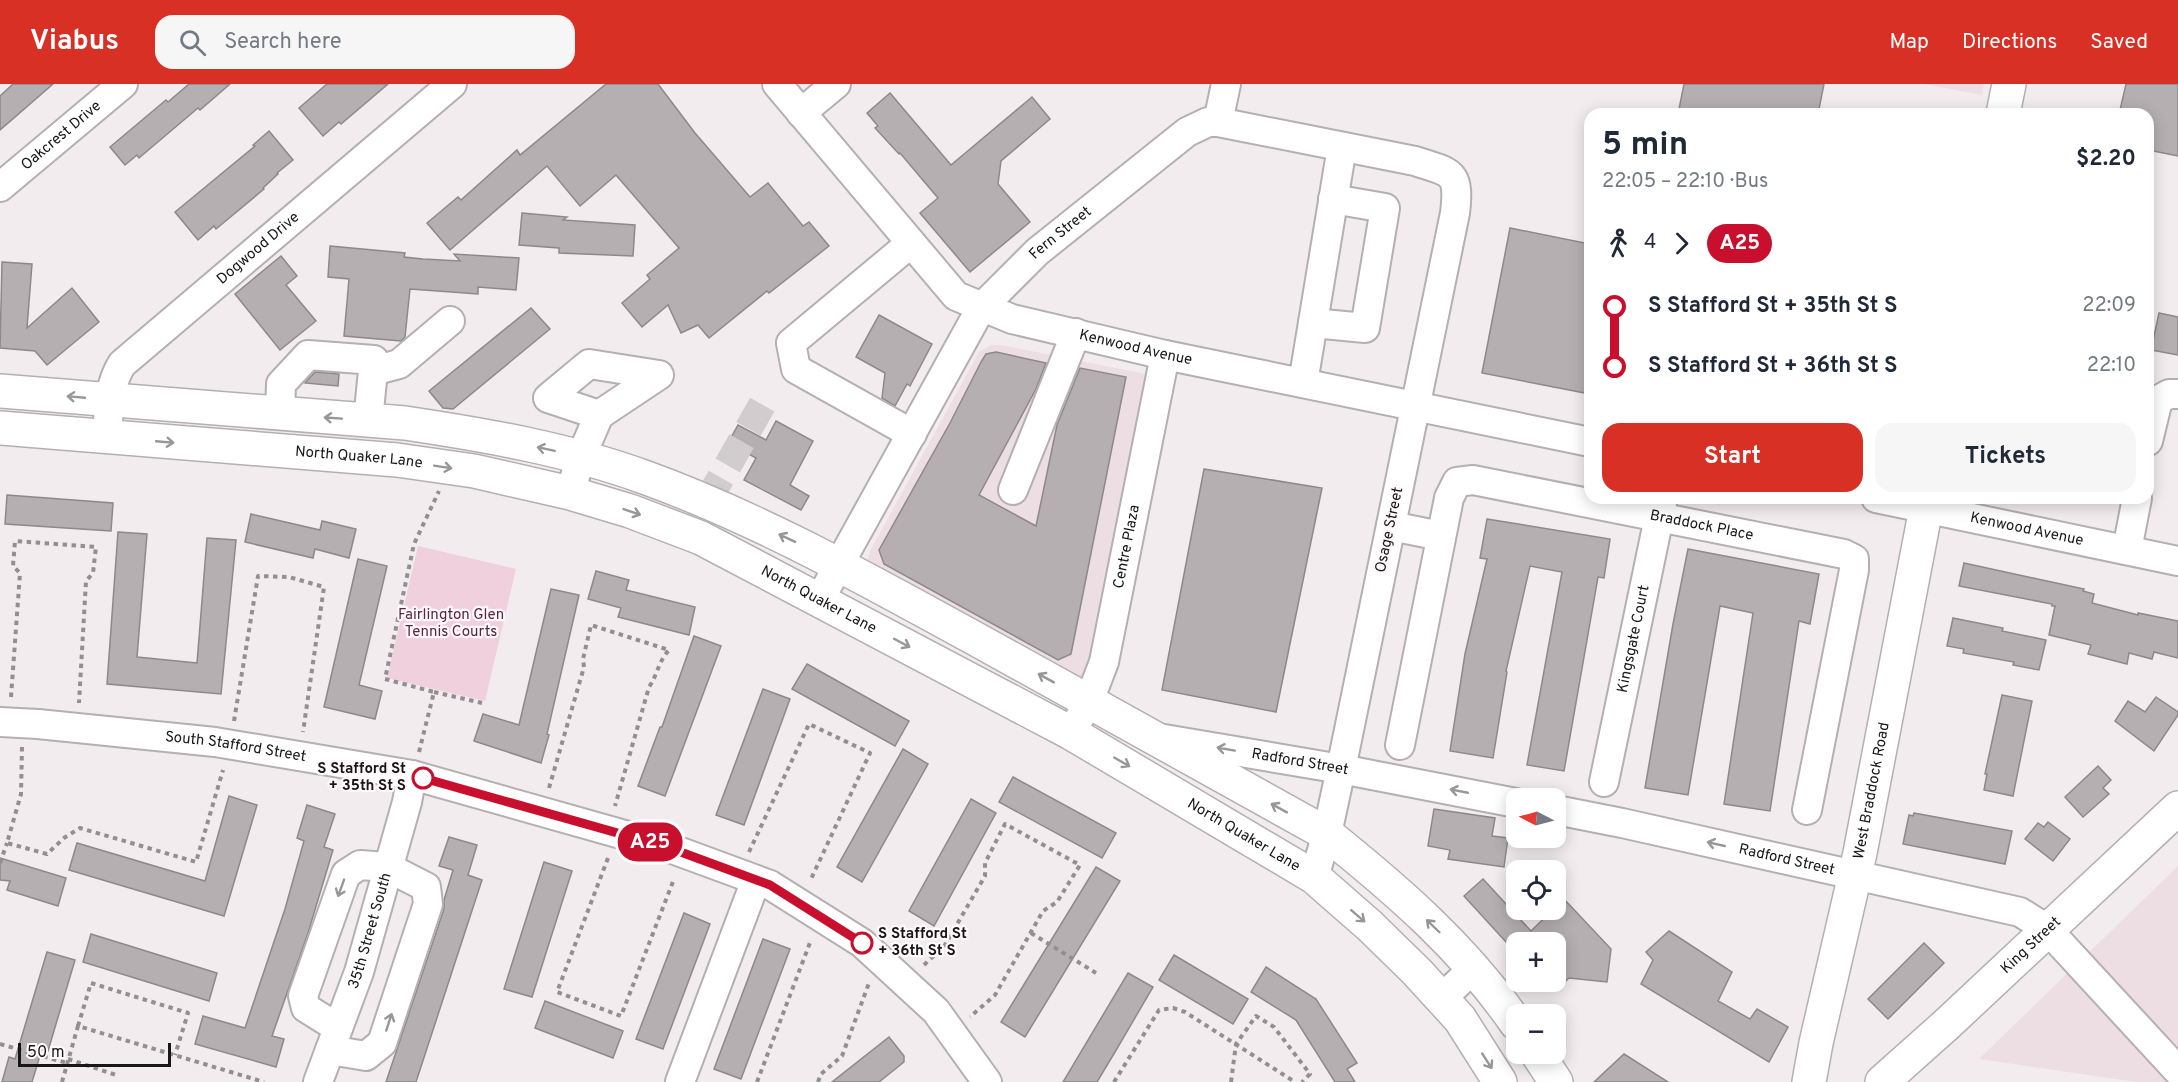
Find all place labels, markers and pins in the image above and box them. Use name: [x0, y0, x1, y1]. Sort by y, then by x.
place label: S Stafford St + 35th St S: [317, 760, 406, 796]
marker: S Stafford St + 35th St S: [412, 767, 434, 789]
place label: S Stafford St + 36th St S: [878, 925, 967, 961]
marker: S Stafford St + 36th St S: [851, 932, 873, 954]

